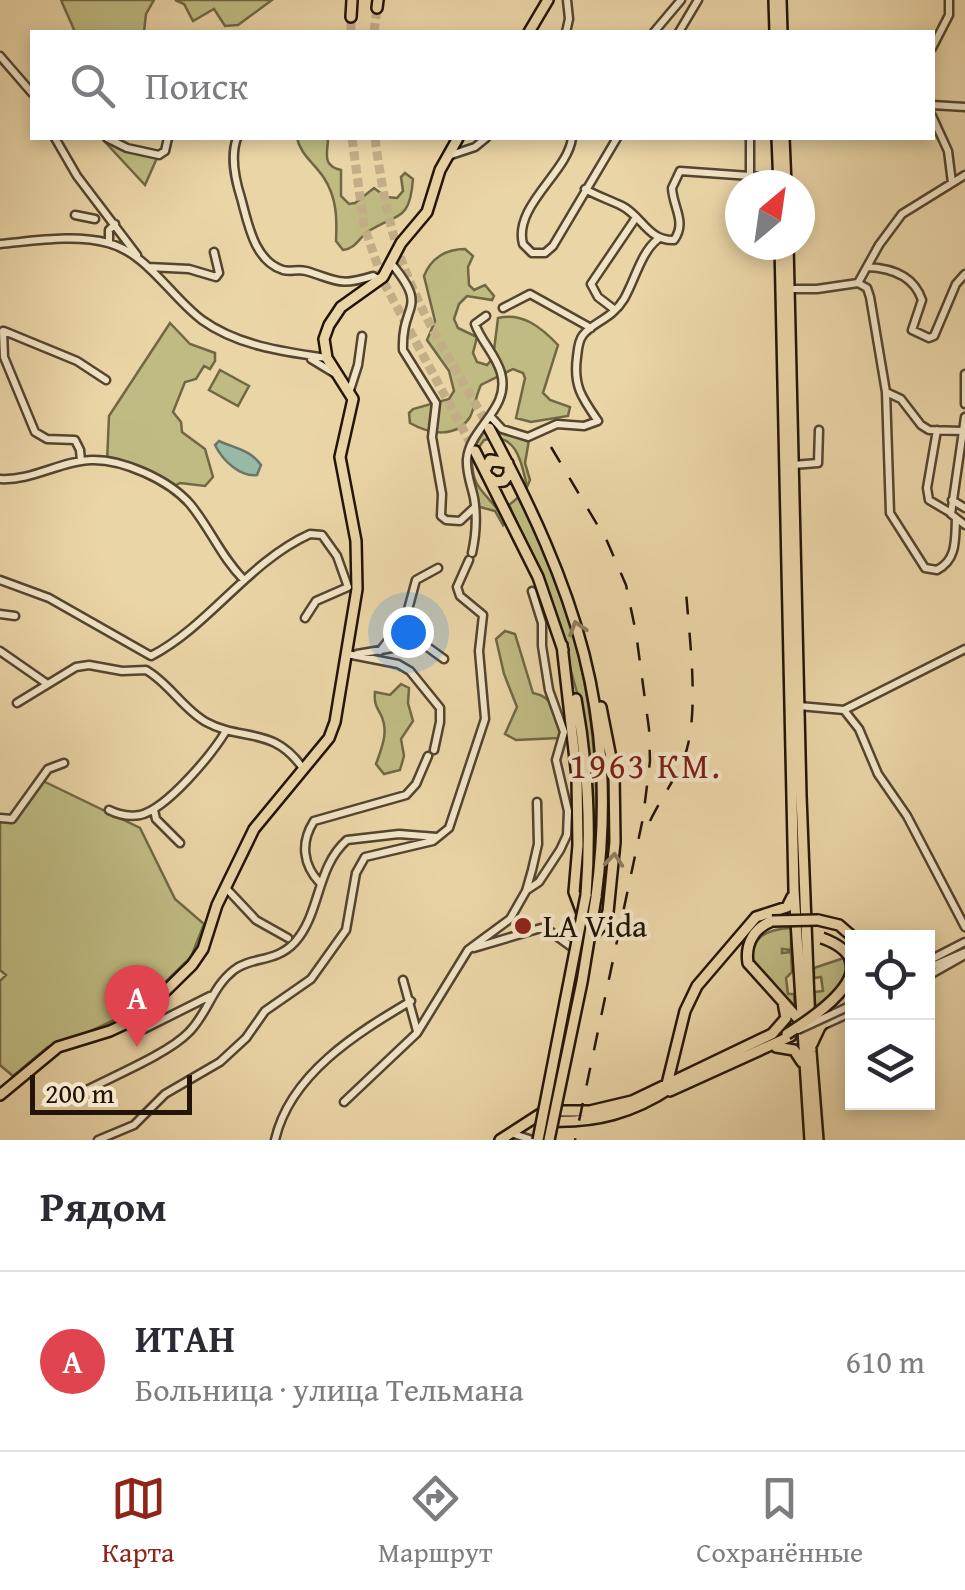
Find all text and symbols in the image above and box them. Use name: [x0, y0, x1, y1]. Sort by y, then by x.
search box: [30, 30, 935, 140]
text: Поиск: [145, 57, 248, 113]
icon: search: [65, 58, 120, 113]
north arrow: [725, 170, 815, 260]
your location: [383, 607, 434, 658]
one-way arrow: [569, 620, 589, 637]
district label: 1963 КМ.: [570, 740, 722, 791]
one-way arrow: [602, 852, 624, 868]
place label: LA Vida: [543, 902, 647, 949]
marker: LA Vida: [512, 915, 534, 937]
map controls: [845, 930, 935, 1110]
button: locate: [845, 930, 935, 1020]
pin: A: [104, 964, 170, 1047]
button: layers: [845, 1020, 935, 1110]
scale bar: [30, 1070, 192, 1114]
text: 200 m: [45, 1072, 114, 1113]
text: Рядом: [40, 1175, 167, 1236]
text: ИТАН: [135, 1310, 235, 1366]
text: A: [62, 1338, 83, 1385]
text: 610 m: [846, 1338, 925, 1385]
text: Больница · улица Тельмана: [135, 1366, 524, 1413]
tab: Карта: [102, 1471, 174, 1572]
tab: Маршрут: [378, 1471, 493, 1572]
tab: Сохранённые: [696, 1471, 863, 1572]

